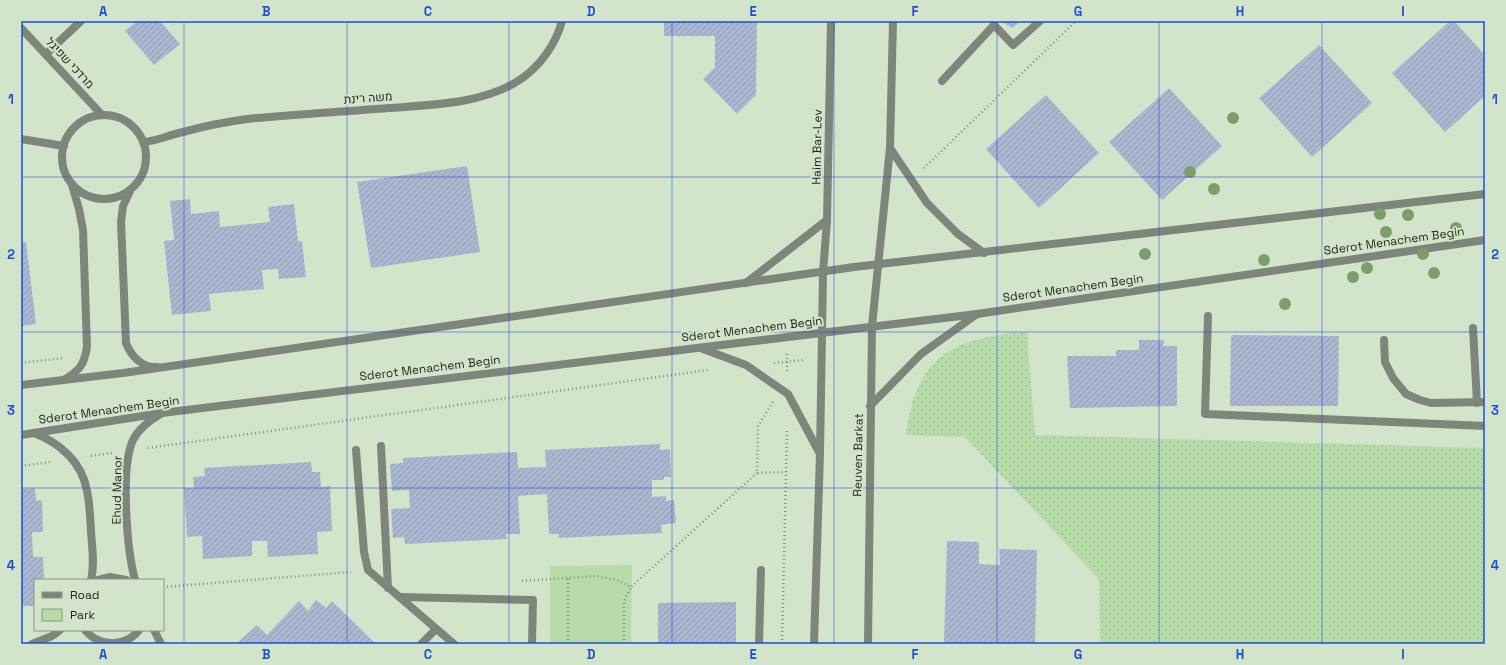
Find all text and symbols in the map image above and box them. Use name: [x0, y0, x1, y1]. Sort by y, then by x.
text: A: [99, 3, 108, 20]
text: B: [262, 3, 271, 20]
text: C: [424, 3, 432, 20]
text: D: [587, 3, 596, 20]
text: E: [749, 3, 757, 20]
text: F: [912, 3, 919, 20]
text: G: [1074, 3, 1082, 20]
text: H: [1236, 3, 1244, 20]
text: I: [1401, 3, 1405, 20]
street label: מרדכי שפיגל: [42, 34, 98, 92]
street label: משה רינת: [343, 88, 393, 108]
text: 1: [8, 91, 14, 108]
text: 1: [1492, 91, 1498, 108]
street label: Haim Bar-Lev: [808, 109, 826, 185]
street label: Sderot Menachem Begin: [1323, 223, 1465, 259]
text: 2: [7, 246, 15, 263]
text: 2: [1491, 246, 1499, 263]
street label: Sderot Menachem Begin: [1002, 270, 1144, 306]
street label: Sderot Menachem Begin: [681, 312, 823, 346]
street label: Sderot Menachem Begin: [359, 351, 501, 385]
street label: Sderot Menachem Begin: [38, 392, 180, 428]
text: 3: [7, 402, 15, 419]
text: 3: [1491, 402, 1499, 419]
street label: Reuven Barkat: [849, 413, 867, 497]
street label: Ehud Manor: [108, 455, 126, 525]
text: 4: [7, 557, 15, 574]
text: 4: [1491, 557, 1499, 574]
legend: [34, 579, 164, 631]
text: Road: [70, 587, 99, 603]
text: Park: [70, 607, 95, 623]
text: A: [99, 646, 108, 663]
text: B: [262, 646, 271, 663]
text: C: [424, 646, 432, 663]
text: D: [587, 646, 596, 663]
text: E: [749, 646, 757, 663]
text: F: [912, 646, 919, 663]
text: G: [1074, 646, 1082, 663]
text: H: [1236, 646, 1244, 663]
text: I: [1401, 646, 1405, 663]

